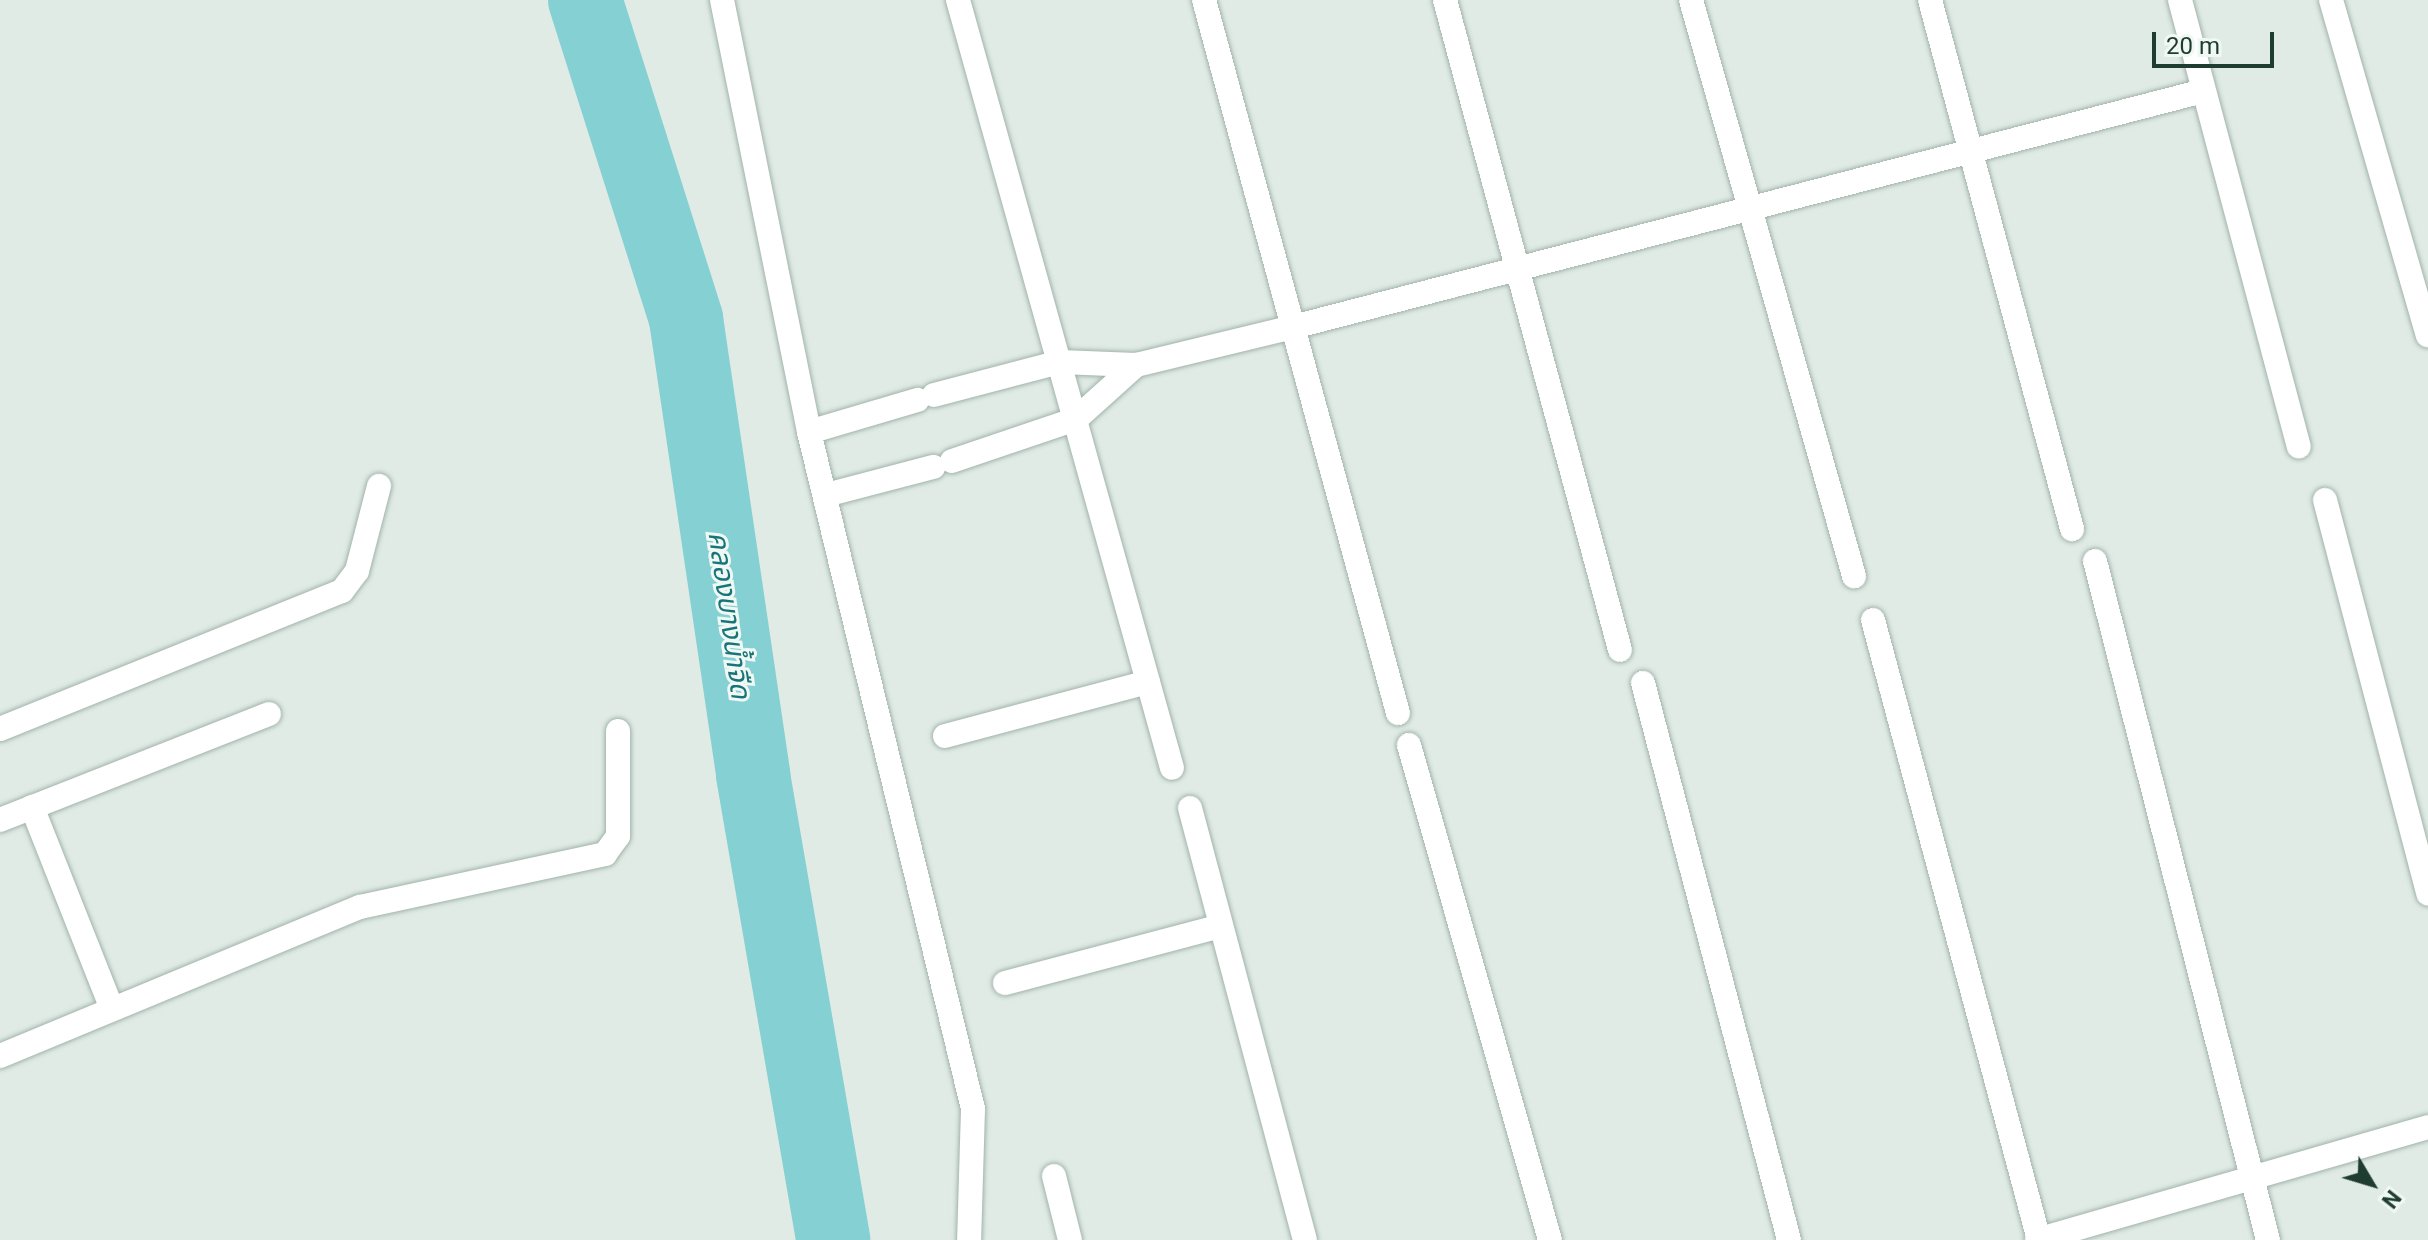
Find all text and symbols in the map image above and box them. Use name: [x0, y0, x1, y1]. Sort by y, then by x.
scale bar: [2156, 16, 2278, 66]
text: 20 m: [2166, 32, 2220, 60]
water label: คลองบางน้ำจืด: [701, 529, 757, 701]
north arrow: [2332, 1144, 2412, 1224]
text: N: [2377, 1185, 2406, 1213]

